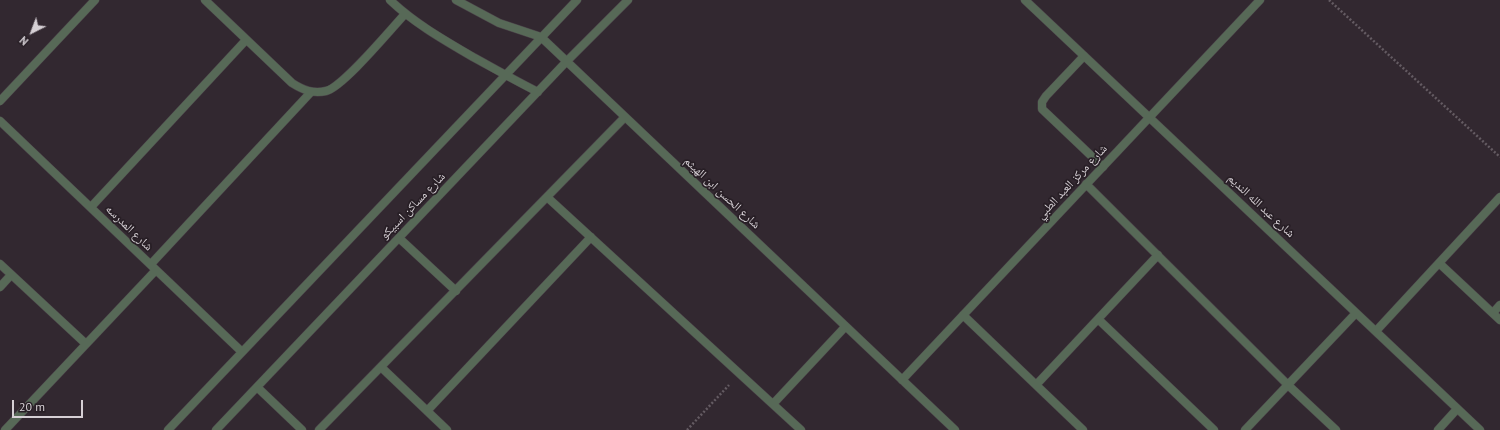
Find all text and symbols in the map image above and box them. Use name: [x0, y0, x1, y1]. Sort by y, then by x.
north arrow: [12, 12, 52, 52]
text: N: [17, 33, 31, 49]
street label: شارع مركز العبد الطبي: [1034, 142, 1110, 222]
street label: شارع الحسن ابن الهيثم: [681, 154, 763, 232]
street label: شارع مساكن اسبيكو: [377, 170, 449, 242]
street label: شارع عبد الله النديم: [1224, 171, 1298, 241]
street label: شارع المدرسه: [102, 202, 156, 254]
scale bar: [14, 392, 85, 418]
text: 20 m: [19, 399, 45, 414]

